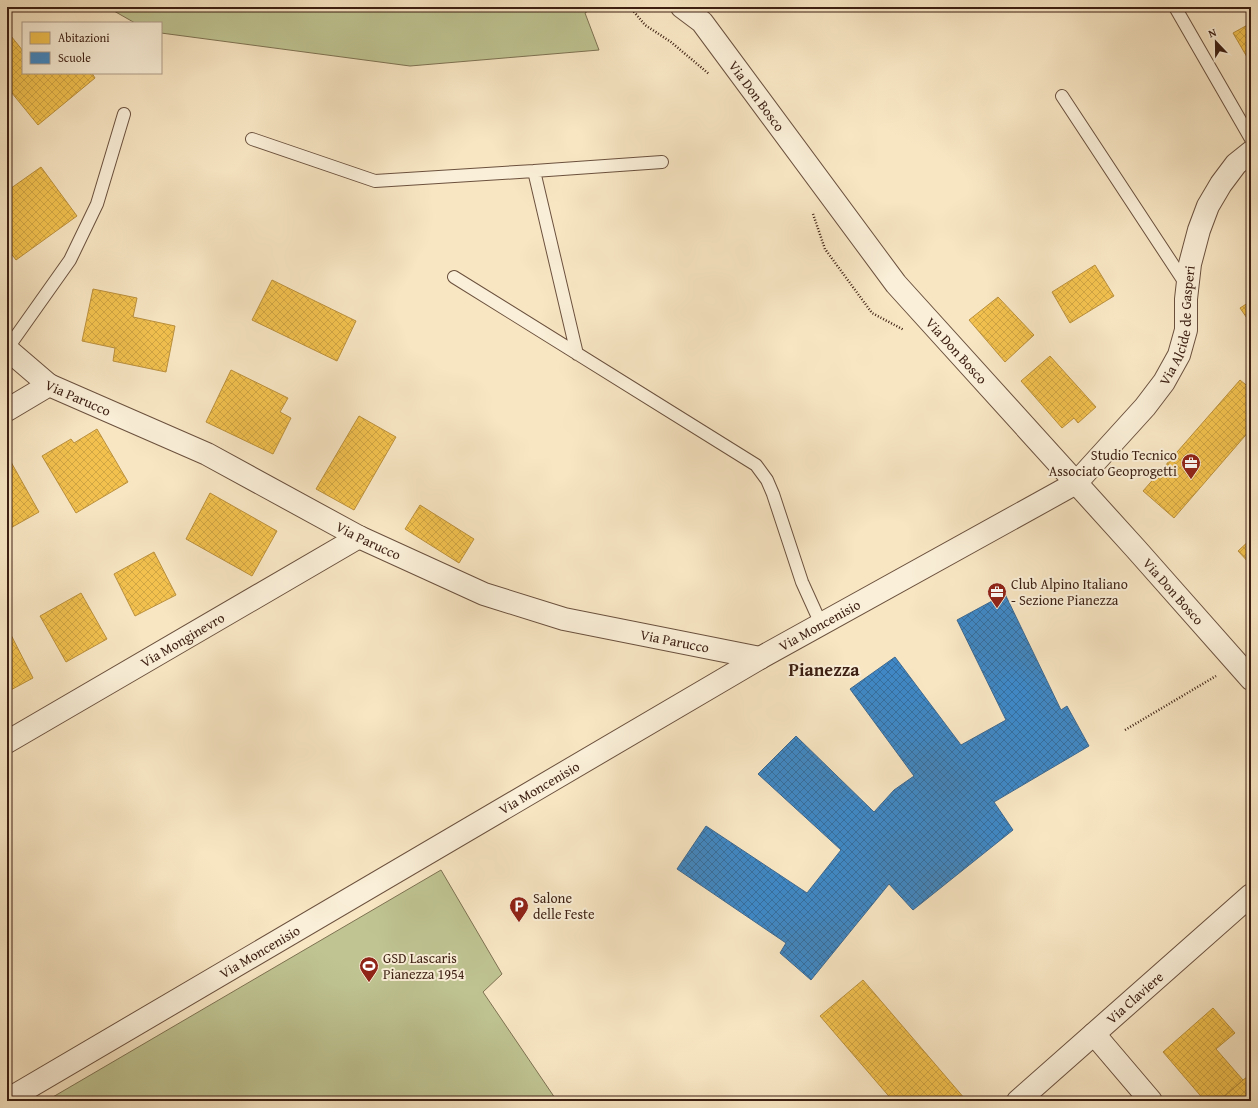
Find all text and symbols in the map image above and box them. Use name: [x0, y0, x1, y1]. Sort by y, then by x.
legend: [22, 22, 162, 74]
north arrow: [1196, 22, 1236, 62]
text: N: [1206, 24, 1219, 42]
text: Abitazioni: [58, 29, 110, 46]
text: Scuole: [58, 49, 91, 66]
street label: Via Don Bosco: [724, 56, 790, 135]
street label: Via Alcide de Gasperi: [1154, 264, 1200, 389]
street label: Via Don Bosco: [921, 313, 992, 388]
street label: Via Parucco: [42, 375, 114, 421]
place label: Studio Tecnico Associato Geoprogetti: [1049, 445, 1177, 481]
office icon: Studio Tecnico Associato Geoprogetti: [1180, 452, 1202, 480]
street label: Via Parucco: [332, 516, 404, 565]
street label: Via Don Bosco: [1138, 553, 1209, 629]
place label: Club Alpino Italiano - Sezione Pianezza: [1011, 574, 1128, 610]
office icon: Club Alpino Italiano - Sezione Pianezza: [986, 581, 1008, 609]
street label: Via Moncenisio: [775, 594, 864, 656]
street label: Via Monginevro: [137, 607, 228, 672]
street label: Via Parucco: [638, 624, 711, 658]
district label: Pianezza: [788, 656, 860, 683]
street label: Via Moncenisio: [495, 756, 583, 819]
place label: Salone delle Feste: [533, 888, 595, 924]
parking icon: Salone delle Feste: [508, 895, 530, 923]
street label: Via Moncenisio: [216, 920, 304, 983]
place label: GSD Lascaris Pianezza 1954: [383, 948, 465, 984]
sports icon: GSD Lascaris Pianezza 1954: [358, 955, 380, 983]
street label: Via Claviere: [1102, 967, 1168, 1028]

